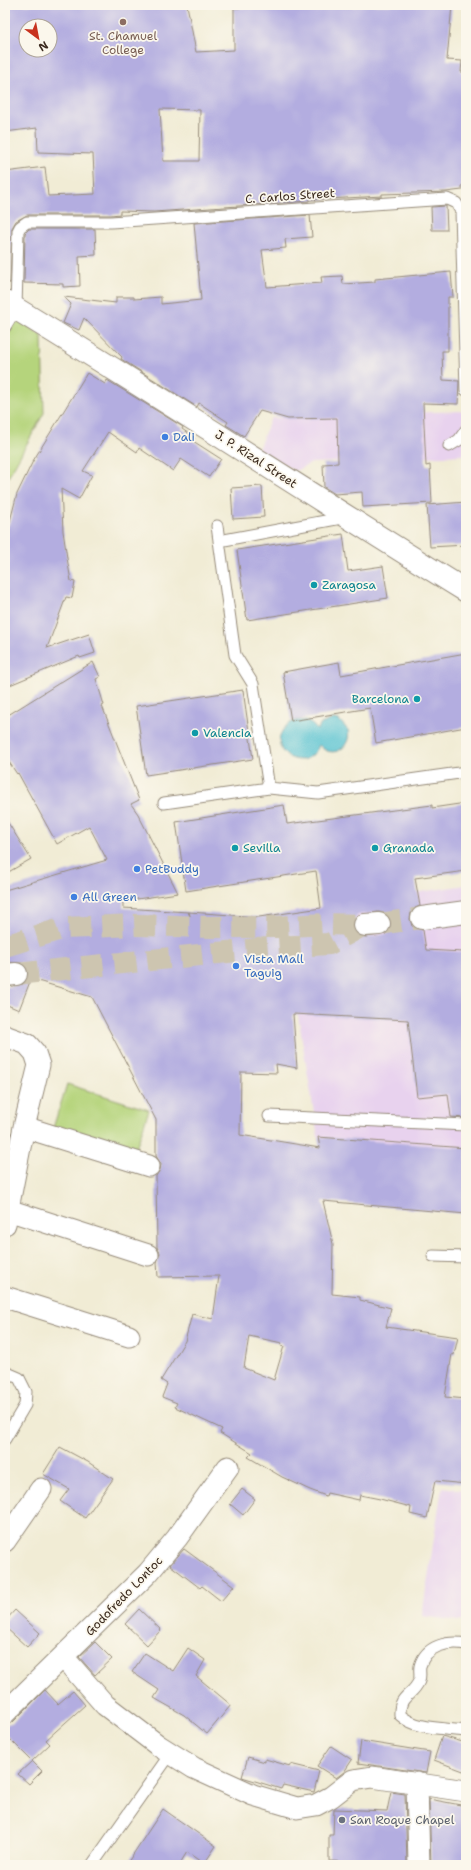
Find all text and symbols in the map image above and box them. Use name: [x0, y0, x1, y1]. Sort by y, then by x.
marker: St. Chamuel College: [118, 17, 128, 27]
north arrow: [18, 18, 58, 58]
place label: St. Chamuel College: [89, 28, 157, 58]
text: N: [35, 37, 51, 55]
street label: C. Carlos Street: [245, 185, 335, 207]
street label: J. P. Rizal Street: [212, 426, 300, 492]
place label: Dali: [173, 429, 195, 445]
marker: Dali: [160, 432, 170, 442]
place label: Zaragosa: [322, 577, 377, 593]
marker: Zaragosa: [309, 580, 319, 590]
place label: Barcelona: [352, 691, 410, 707]
marker: Barcelona: [412, 694, 422, 704]
place label: Valencia: [203, 725, 252, 741]
marker: Valencia: [190, 728, 200, 738]
place label: Sevilla: [243, 840, 281, 856]
place label: Granada: [383, 840, 435, 856]
marker: Sevilla: [230, 843, 240, 853]
marker: Granada: [370, 843, 380, 853]
place label: PetBuddy: [145, 861, 199, 877]
marker: PetBuddy: [132, 864, 142, 874]
place label: All Green: [82, 889, 137, 905]
marker: All Green: [69, 892, 79, 902]
place label: Vista Mall Taguig: [244, 951, 304, 981]
marker: Vista Mall Taguig: [231, 961, 241, 971]
street label: Godofredo Lontoc: [82, 1553, 166, 1639]
place label: San Roque Chapel: [350, 1812, 455, 1828]
marker: San Roque Chapel: [337, 1815, 347, 1825]

